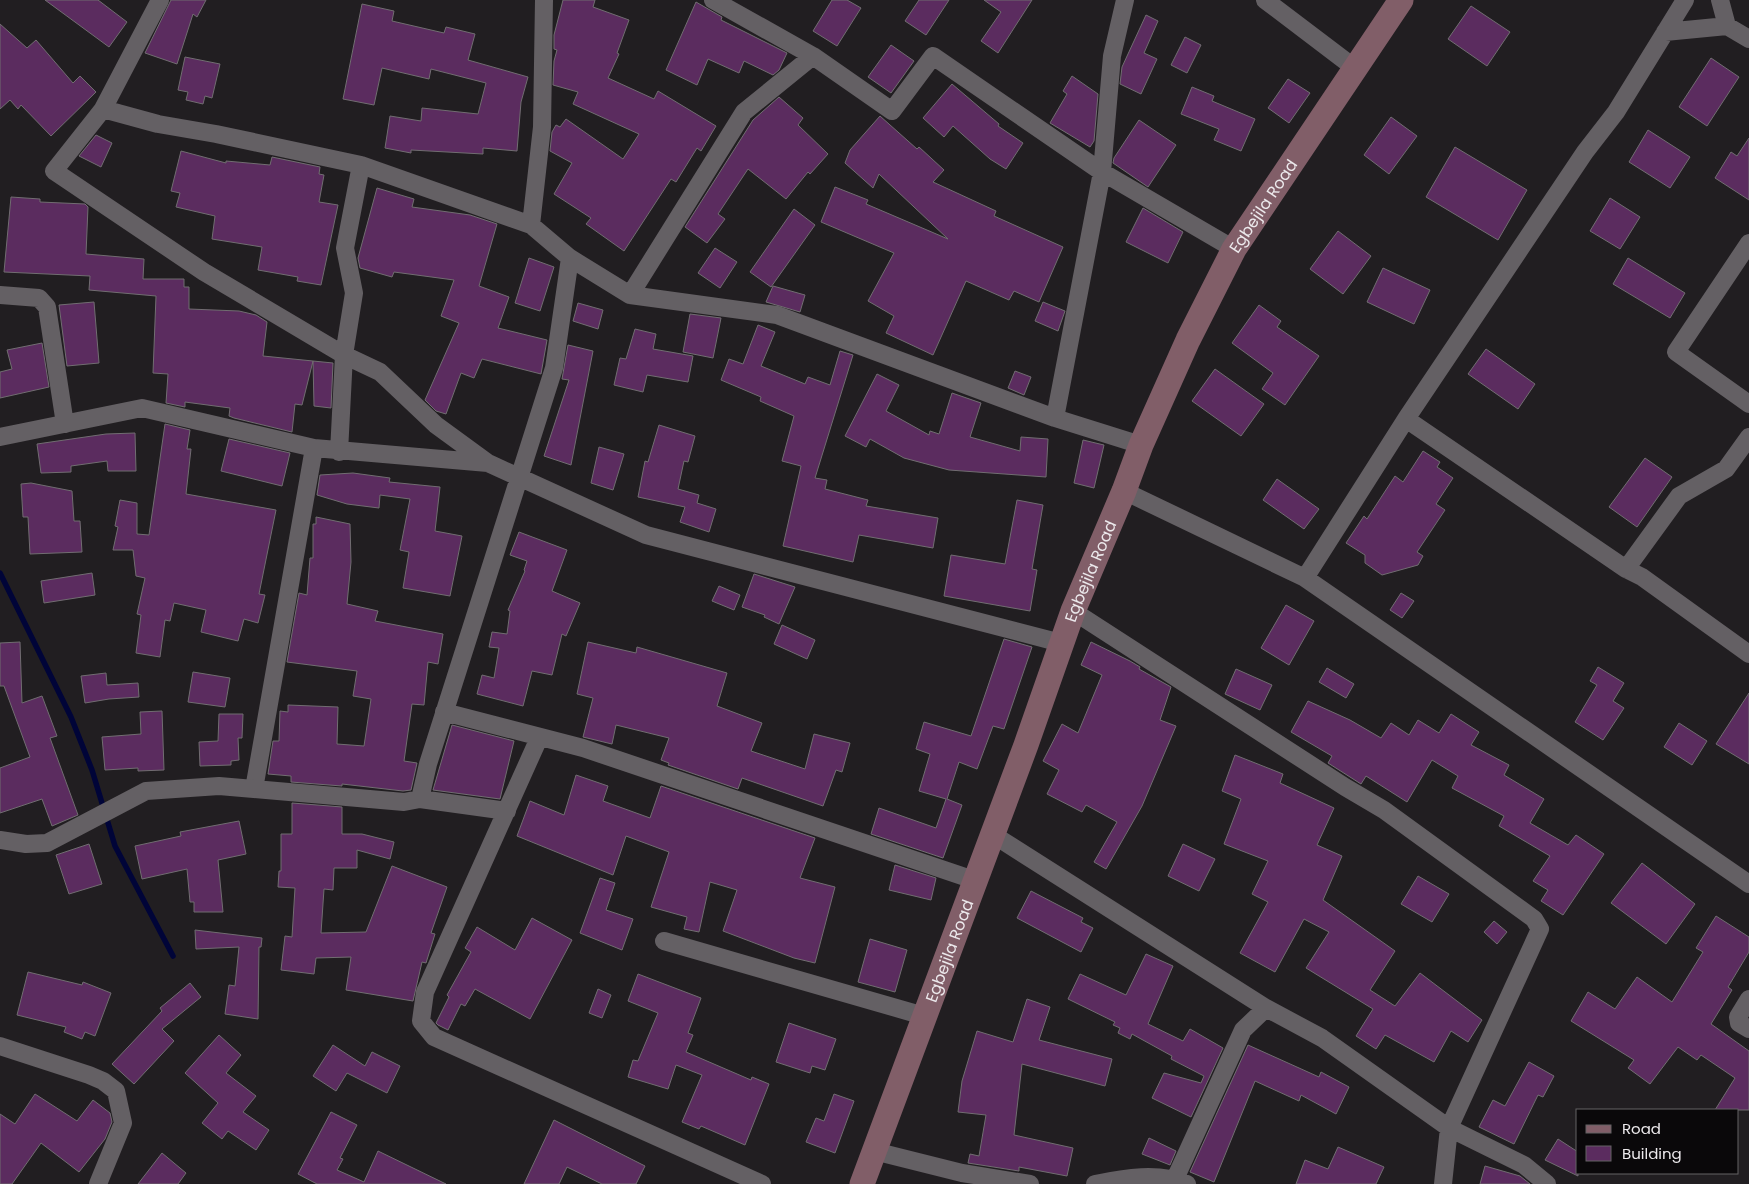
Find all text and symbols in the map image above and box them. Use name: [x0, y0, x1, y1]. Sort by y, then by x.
street label: Egbejila Road: [1223, 154, 1303, 257]
street label: Egbejila Road: [1059, 517, 1122, 625]
street label: Egbejila Road: [919, 896, 979, 1006]
legend: [1576, 1109, 1739, 1174]
text: Road: [1622, 1118, 1661, 1139]
text: Building: [1622, 1143, 1682, 1164]

